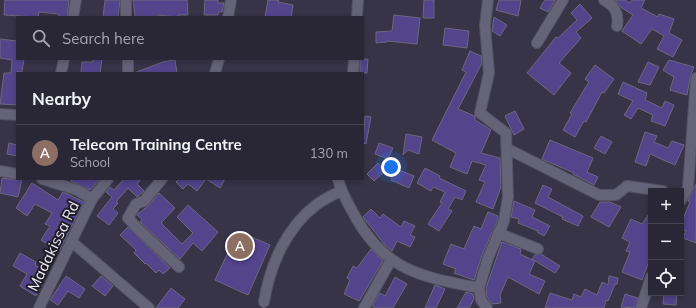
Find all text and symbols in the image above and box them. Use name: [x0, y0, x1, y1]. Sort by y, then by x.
search box: [16, 16, 364, 60]
icon: search: [30, 27, 52, 49]
text: Search here: [62, 29, 144, 48]
text: Nearby: [32, 88, 91, 109]
text: Telecom Training Centre: [70, 135, 242, 154]
text: A: [40, 145, 50, 161]
text: 130 m: [310, 145, 348, 161]
text: School: [70, 154, 110, 170]
your location: [381, 157, 401, 177]
map controls: [648, 188, 684, 296]
button: +: [648, 188, 684, 224]
street label: Madakissa Rd: [23, 198, 83, 294]
button: −: [648, 224, 684, 260]
pin: A: [227, 231, 253, 261]
button: locate: [648, 260, 684, 296]

